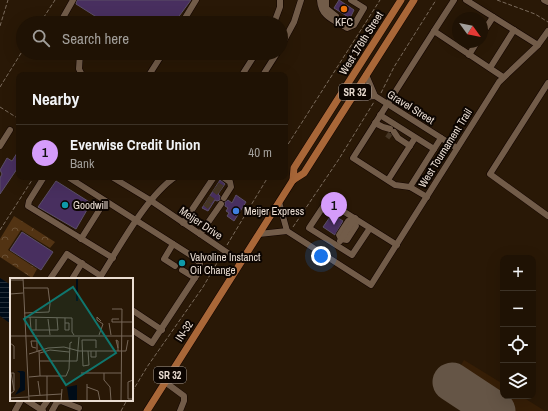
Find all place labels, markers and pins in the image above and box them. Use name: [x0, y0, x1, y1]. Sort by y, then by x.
marker: KFC: [339, 4, 349, 14]
place label: KFC: [335, 15, 354, 29]
pin: 1: [321, 192, 347, 225]
place label: Goodwill: [73, 198, 108, 212]
marker: Goodwill: [60, 200, 70, 210]
place label: Meijer Express: [244, 204, 305, 218]
marker: Meijer Express: [231, 206, 241, 216]
place label: Valvoline Instanct Oil Change: [190, 250, 261, 277]
marker: Valvoline Instanct Oil Change: [177, 258, 187, 268]

